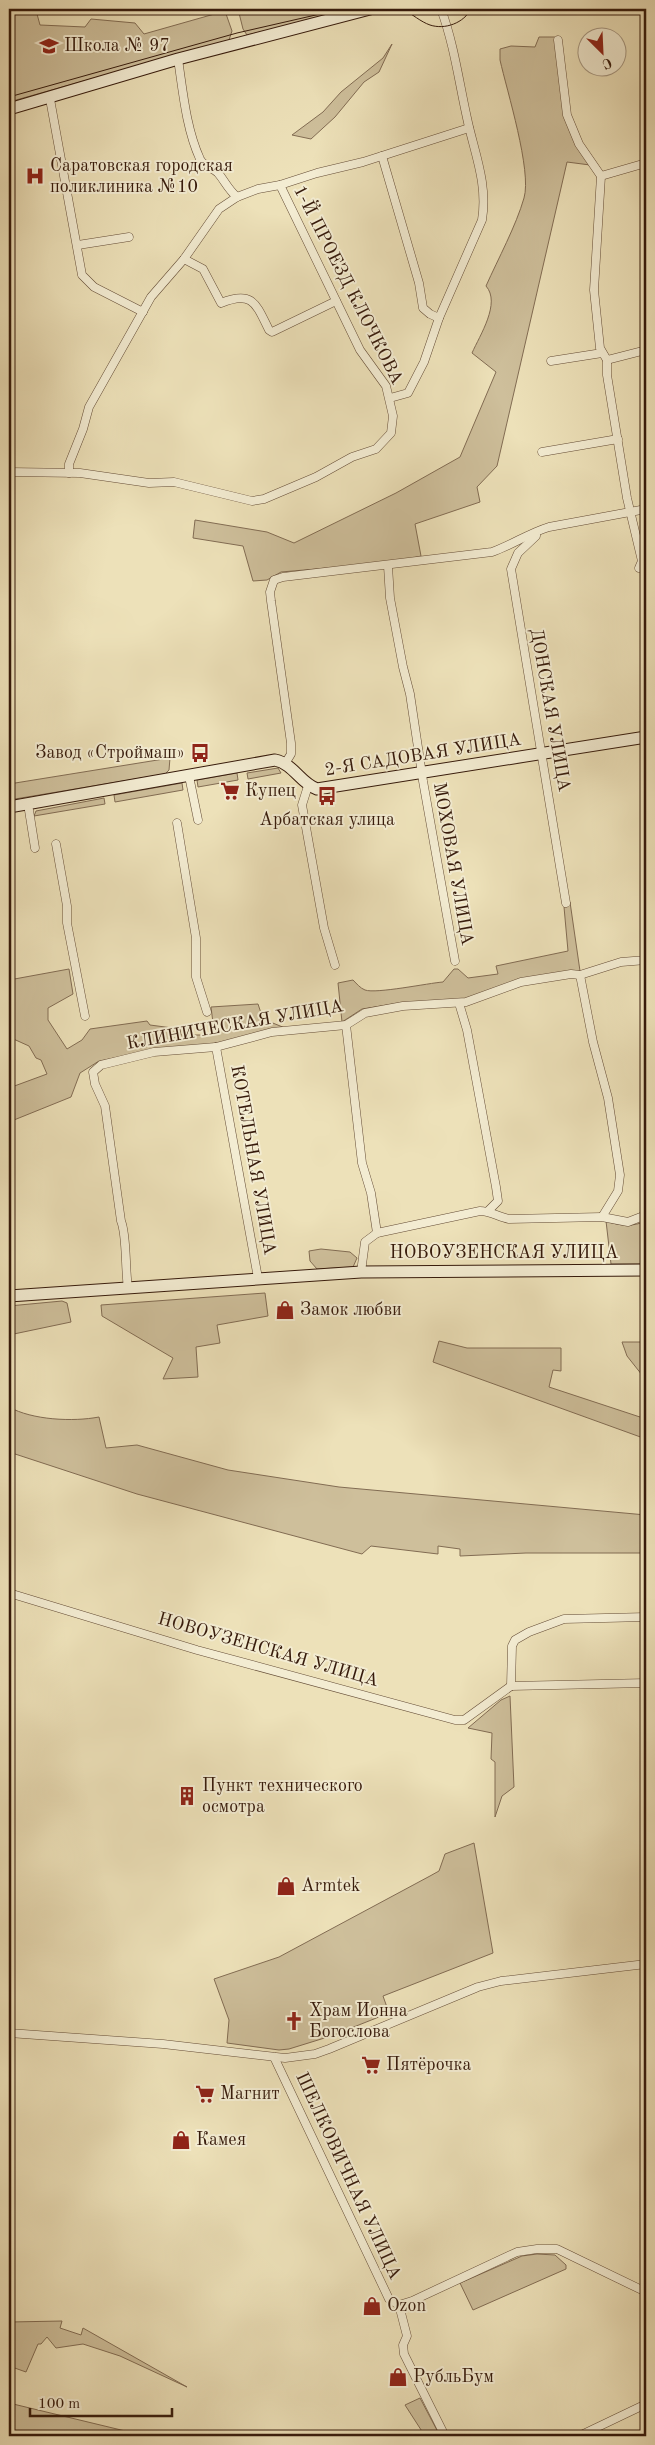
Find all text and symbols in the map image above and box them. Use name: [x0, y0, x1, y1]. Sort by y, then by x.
north arrow: [578, 28, 628, 78]
school or university icon: Школа № 97: [38, 35, 60, 57]
place label: Школа № 97: [64, 37, 170, 55]
text: С: [600, 55, 614, 71]
place label: Саратовская городская поликлиника №10: [50, 157, 233, 196]
hospital icon: Саратовская городская поликлиника №10: [24, 165, 46, 187]
street label: 1-Й ПРОЕЗД КЛОЧКОВА: [290, 181, 410, 387]
street label: ДОНСКАЯ УЛИЦА: [527, 627, 573, 793]
street label: 2-Я САДОВАЯ УЛИЦА: [323, 731, 523, 779]
bus stop icon: Завод «Строймаш»: [189, 742, 211, 764]
place label: Завод «Строймаш»: [35, 744, 185, 762]
supermarket icon: Купец: [219, 780, 241, 802]
street label: МОХОВАЯ УЛИЦА: [430, 781, 476, 947]
place label: Купец: [245, 782, 296, 800]
bus stop icon: Арбатская улица: [316, 785, 338, 807]
place label: Арбатская улица: [259, 811, 395, 829]
street label: КЛИНИЧЕСКАЯ УЛИЦА: [125, 997, 345, 1053]
street label: КОТЕЛЬНАЯ УЛИЦА: [227, 1064, 279, 1257]
street label: НОВОУЗЕНСКАЯ УЛИЦА: [390, 1244, 619, 1262]
shop icon: Замок любви: [274, 1299, 296, 1321]
place label: Замок любви: [300, 1301, 402, 1319]
street label: НОВОУЗЕНСКАЯ УЛИЦА: [156, 1610, 381, 1690]
place label: Пункт технического осмотра: [202, 1777, 363, 1816]
building icon: Пункт технического осмотра: [176, 1785, 198, 1807]
shop icon: Armtek: [275, 1875, 297, 1897]
place label: Armtek: [301, 1877, 360, 1895]
place label: Храм Ионна Богослова: [309, 2002, 408, 2041]
church icon: Храм Ионна Богослова: [283, 2010, 305, 2032]
supermarket icon: Пятёрочка: [360, 2054, 382, 2076]
place label: Пятёрочка: [386, 2056, 472, 2074]
street label: ШЕЛКОВИЧНАЯ УЛИЦА: [292, 2070, 404, 2283]
supermarket icon: Магнит: [194, 2083, 216, 2105]
place label: Магнит: [220, 2085, 280, 2103]
shop icon: Камея: [170, 2129, 192, 2151]
place label: Камея: [196, 2131, 246, 2149]
shop icon: Ozon: [361, 2295, 383, 2317]
place label: Ozon: [387, 2297, 426, 2315]
shop icon: РубльБум: [387, 2366, 409, 2388]
place label: РубльБум: [413, 2368, 494, 2386]
scale bar: [30, 2385, 172, 2417]
text: 100 m: [38, 2397, 80, 2412]

